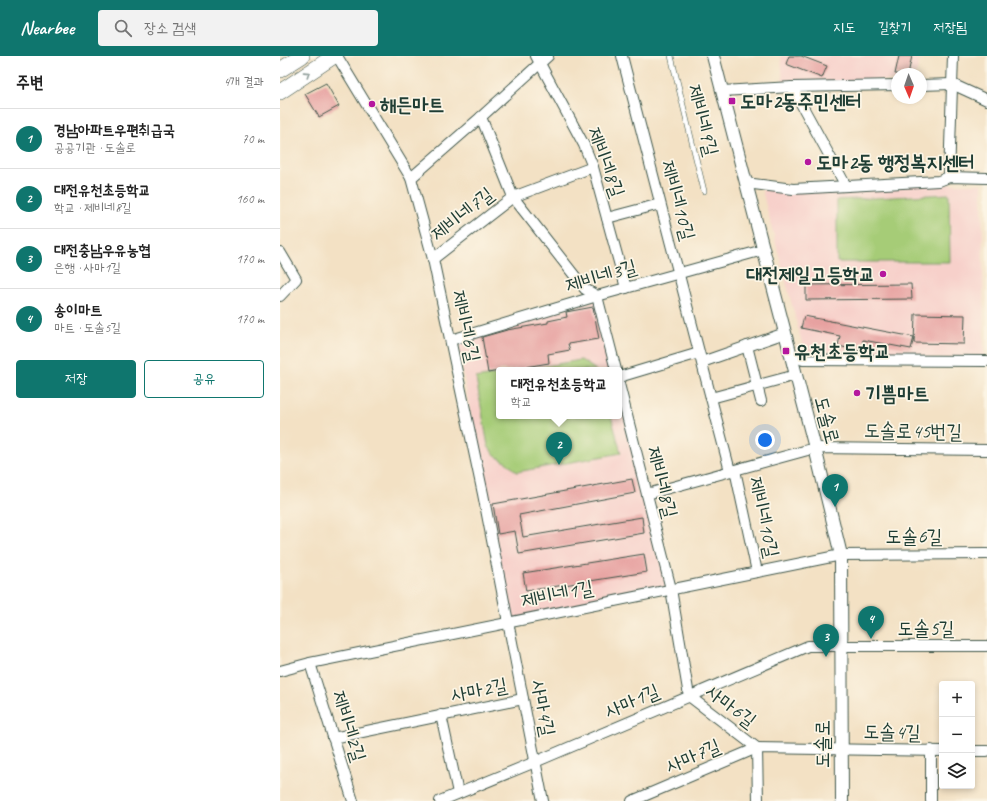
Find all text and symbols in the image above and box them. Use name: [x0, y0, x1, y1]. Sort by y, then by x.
search box: [98, 10, 378, 46]
text: Nearbee: [20, 16, 74, 40]
icon: search: [112, 17, 134, 39]
text: 장소 검색: [144, 19, 196, 38]
text: 지도: [833, 19, 855, 36]
text: 길찾기: [877, 19, 911, 36]
text: 저장됨: [933, 19, 967, 36]
north arrow: [891, 68, 927, 104]
one-way arrow: [303, 71, 310, 79]
text: 주변: [16, 72, 43, 93]
text: 4개 결과: [224, 74, 264, 90]
street label: 제비네9길: [682, 81, 724, 159]
place label: 도마2동주민센터: [740, 89, 862, 114]
place label: 해든마트: [380, 92, 444, 117]
marker: 도마2동주민센터: [727, 96, 737, 106]
marker: 해든마트: [367, 99, 377, 109]
text: 경남아파트우편취급국: [54, 121, 175, 140]
street label: 제비네8길: [582, 123, 630, 201]
text: 1: [26, 131, 32, 147]
text: 70 m: [242, 131, 264, 147]
text: 공공기관 · 도솔로: [54, 140, 136, 156]
place label: 도마2동 행정복지센터: [816, 150, 975, 175]
street label: 제비네10길: [655, 157, 701, 243]
marker: 도마2동 행정복지센터: [803, 157, 813, 167]
text: 대전유천초등학교: [54, 181, 151, 200]
street label: 제비네7길: [425, 182, 499, 246]
text: 2: [26, 191, 32, 207]
text: 160 m: [236, 191, 264, 207]
text: 학교 · 제비네8길: [54, 200, 131, 216]
text: 대전충남우유농협: [54, 241, 151, 260]
text: 3: [26, 251, 32, 267]
text: 170 m: [236, 251, 264, 267]
street label: 제비네3길: [562, 254, 640, 298]
text: 은행 · 사마1길: [54, 260, 121, 276]
place label: 대전제일고등학교: [746, 262, 875, 287]
marker: 대전제일고등학교: [878, 269, 888, 279]
street label: 제비네6길: [446, 288, 486, 364]
text: 송이마트: [54, 301, 102, 320]
text: 4: [26, 311, 32, 327]
text: 170 m: [236, 311, 264, 327]
text: 마트 · 도솔5길: [54, 320, 121, 336]
place label: 유천초등학교: [794, 339, 891, 364]
marker: 유천초등학교: [781, 346, 791, 356]
button: 저장: [16, 360, 136, 398]
button: 공유: [144, 360, 264, 398]
popup: [496, 367, 622, 419]
text: 대전유천초등학교: [511, 375, 607, 394]
place label: 기쁨마트: [865, 381, 929, 406]
marker: 기쁨마트: [852, 388, 862, 398]
street label: 도솔로: [809, 393, 845, 447]
text: 학교: [511, 394, 532, 410]
street label: 도솔로45번길: [864, 418, 962, 444]
your location: [755, 430, 775, 450]
pin: 2: [546, 432, 572, 465]
street label: 제비네8길: [641, 443, 683, 521]
street label: 제비네10길: [743, 474, 785, 560]
pin: 1: [822, 474, 848, 507]
street label: 도솔6길: [885, 524, 943, 549]
street label: 제비네1길: [519, 575, 595, 613]
pin: 4: [858, 606, 884, 639]
street label: 도솔5길: [897, 616, 955, 641]
pin: 3: [813, 624, 839, 657]
street label: 사마2길: [449, 672, 509, 708]
street label: 사마4길: [525, 678, 561, 738]
street label: 사마1길: [601, 678, 663, 724]
street label: 사마6길: [701, 679, 761, 733]
map controls: [939, 681, 975, 789]
button: +: [939, 681, 975, 717]
street label: 제비네2길: [326, 687, 372, 765]
button: −: [939, 717, 975, 753]
street label: 도솔4길: [863, 719, 921, 745]
street label: 도솔로: [810, 720, 835, 768]
street label: 사마7길: [662, 733, 724, 779]
button: layers: [939, 753, 975, 789]

